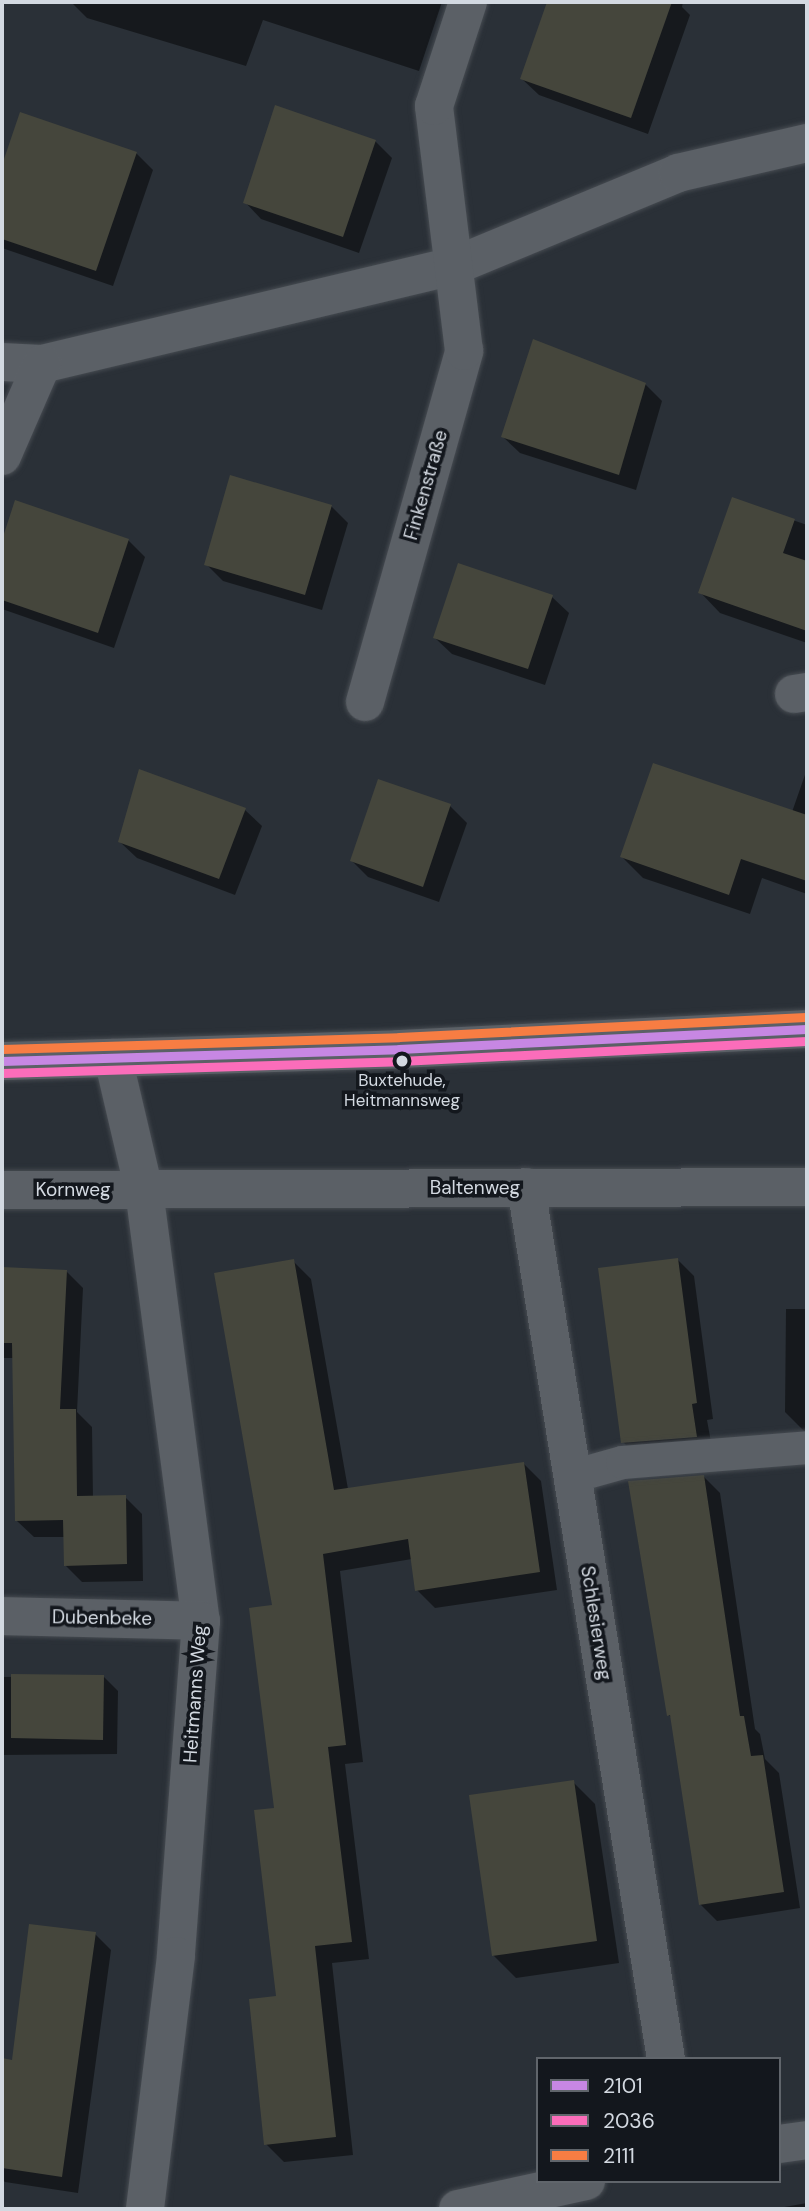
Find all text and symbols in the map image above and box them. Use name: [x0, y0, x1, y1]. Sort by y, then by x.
street label: Finkenstraße: [399, 427, 453, 543]
marker: Buxtehude, Heitmannsweg: [395, 1054, 409, 1068]
place label: Buxtehude, Heitmannsweg: [344, 1071, 460, 1111]
street label: Baltenweg: [430, 1177, 520, 1199]
street label: Kornweg: [35, 1179, 111, 1201]
street label: Schlesierweg: [576, 1564, 616, 1682]
street label: Dubenbeke: [52, 1606, 152, 1630]
street label: Heitmanns Weg: [179, 1624, 211, 1764]
legend: [536, 2057, 781, 2183]
text: 2101: [603, 2072, 643, 2100]
text: 2036: [603, 2107, 655, 2135]
text: 2111: [603, 2142, 635, 2170]

